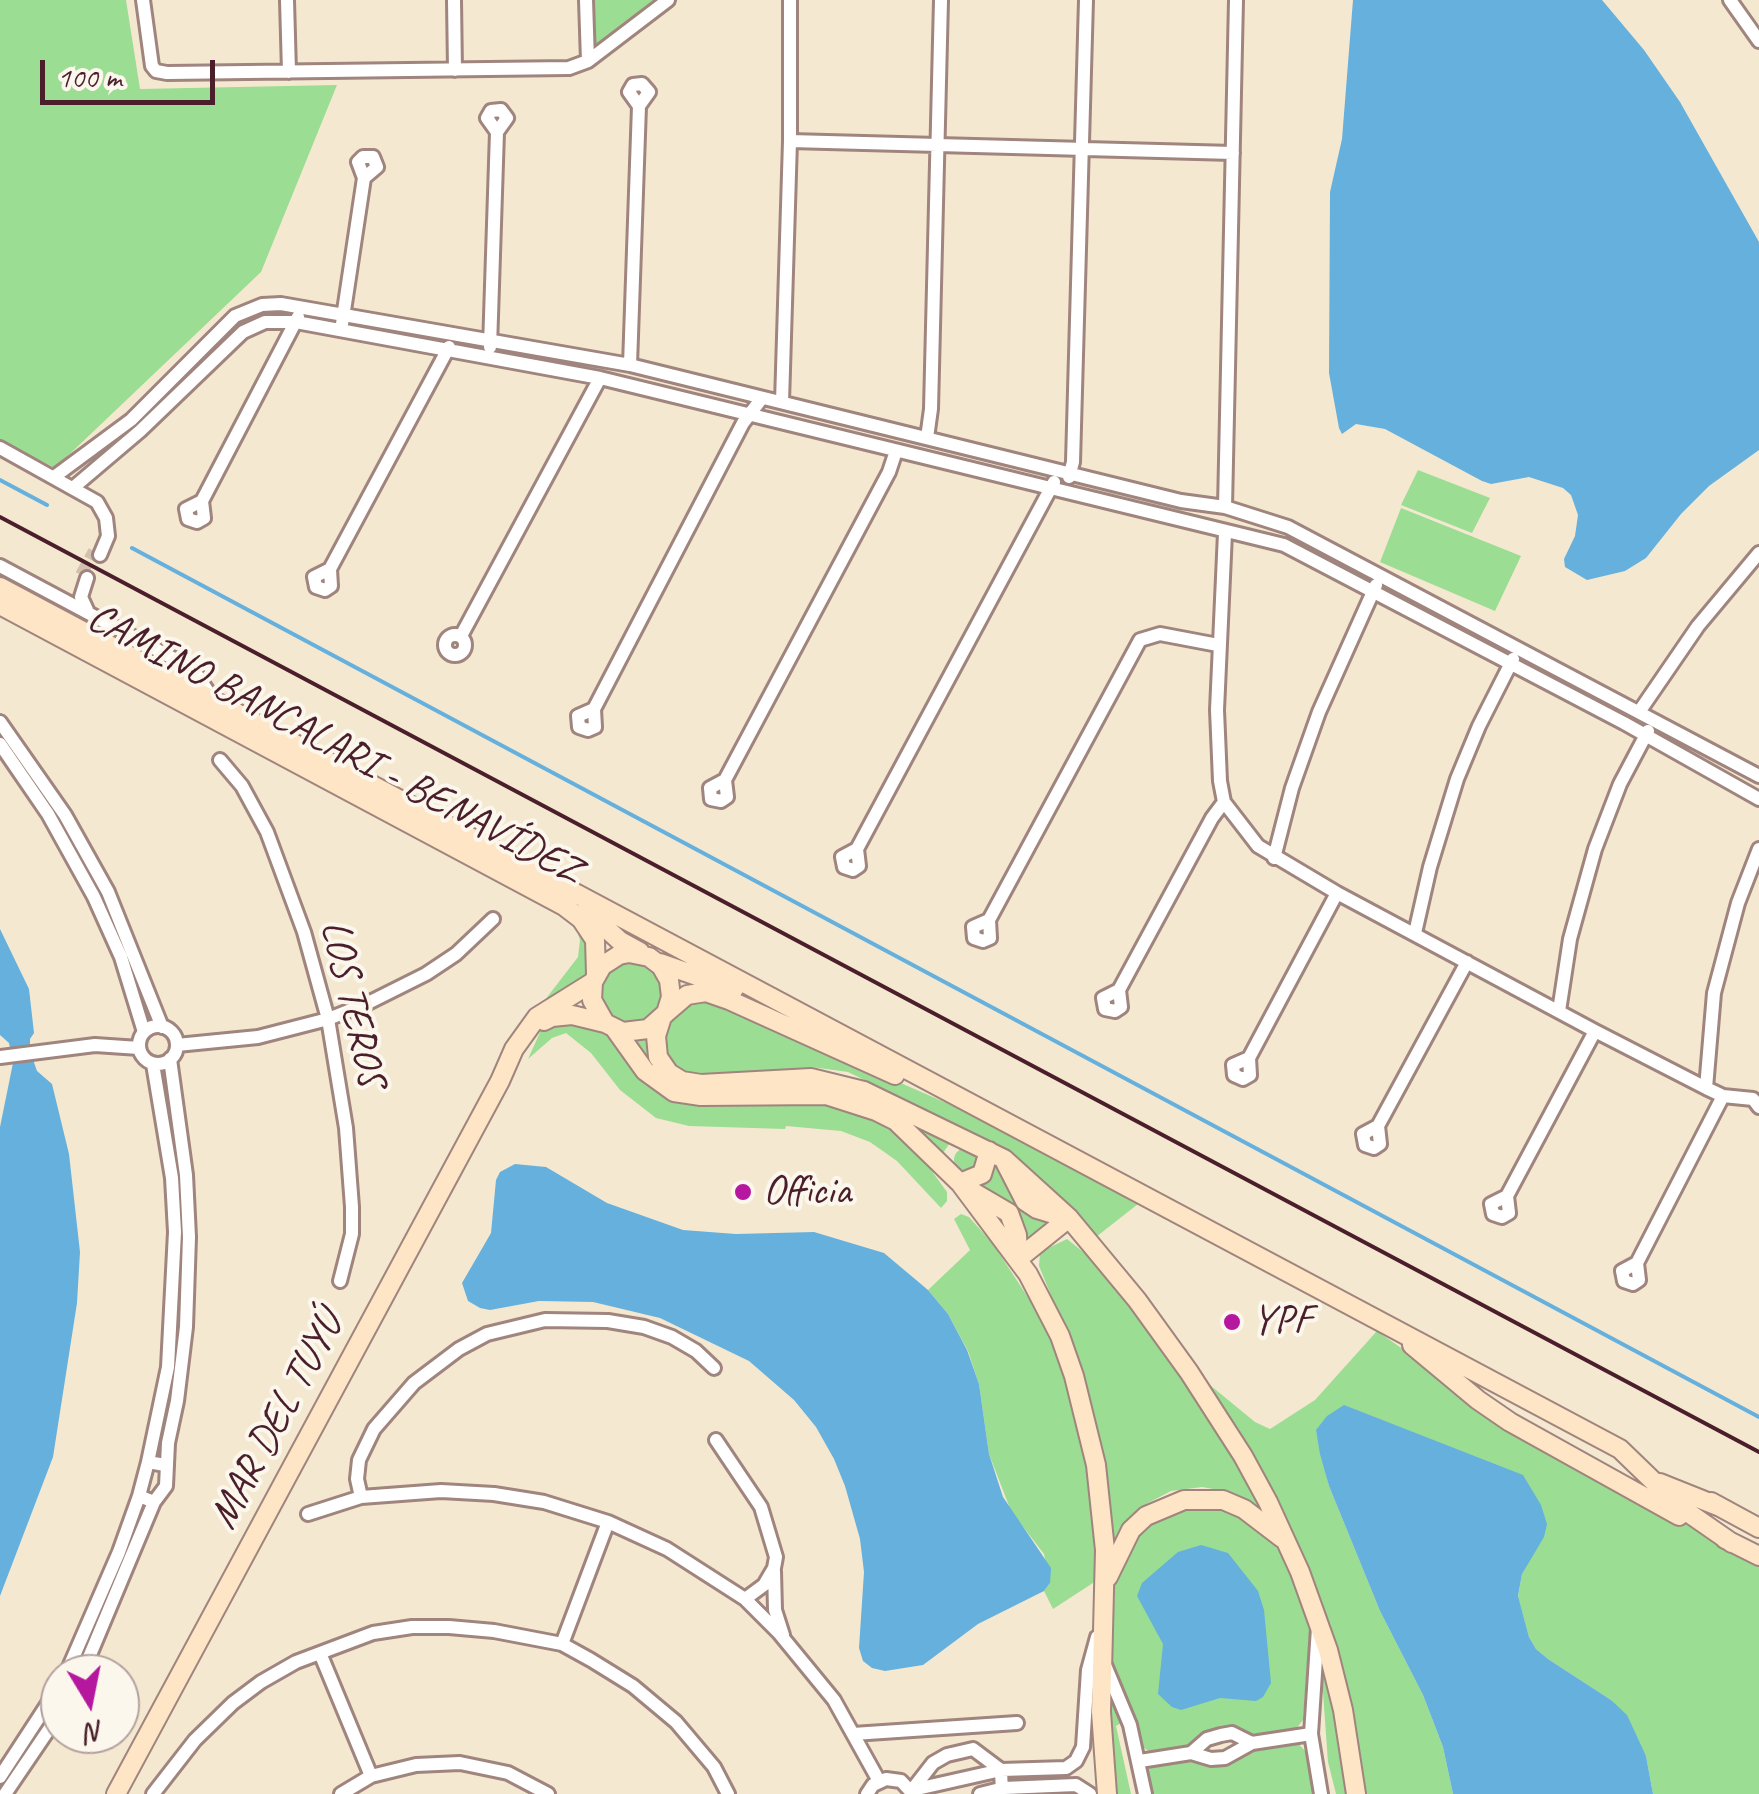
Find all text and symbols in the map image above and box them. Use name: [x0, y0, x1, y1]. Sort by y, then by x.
scale bar: [45, 40, 220, 102]
text: 100 m: [57, 58, 122, 96]
street label: CAMINO BANCALARI - BENAVÍDEZ: [78, 593, 590, 897]
street label: LOS TEROS: [308, 916, 396, 1092]
place label: Officia: [763, 1167, 851, 1217]
marker: Officia: [732, 1181, 754, 1203]
place label: YPF: [1252, 1297, 1312, 1347]
street label: MAR DEL TUYÚ: [199, 1304, 355, 1538]
marker: YPF: [1221, 1311, 1243, 1333]
north arrow: [40, 1654, 140, 1754]
text: N: [83, 1713, 107, 1751]

